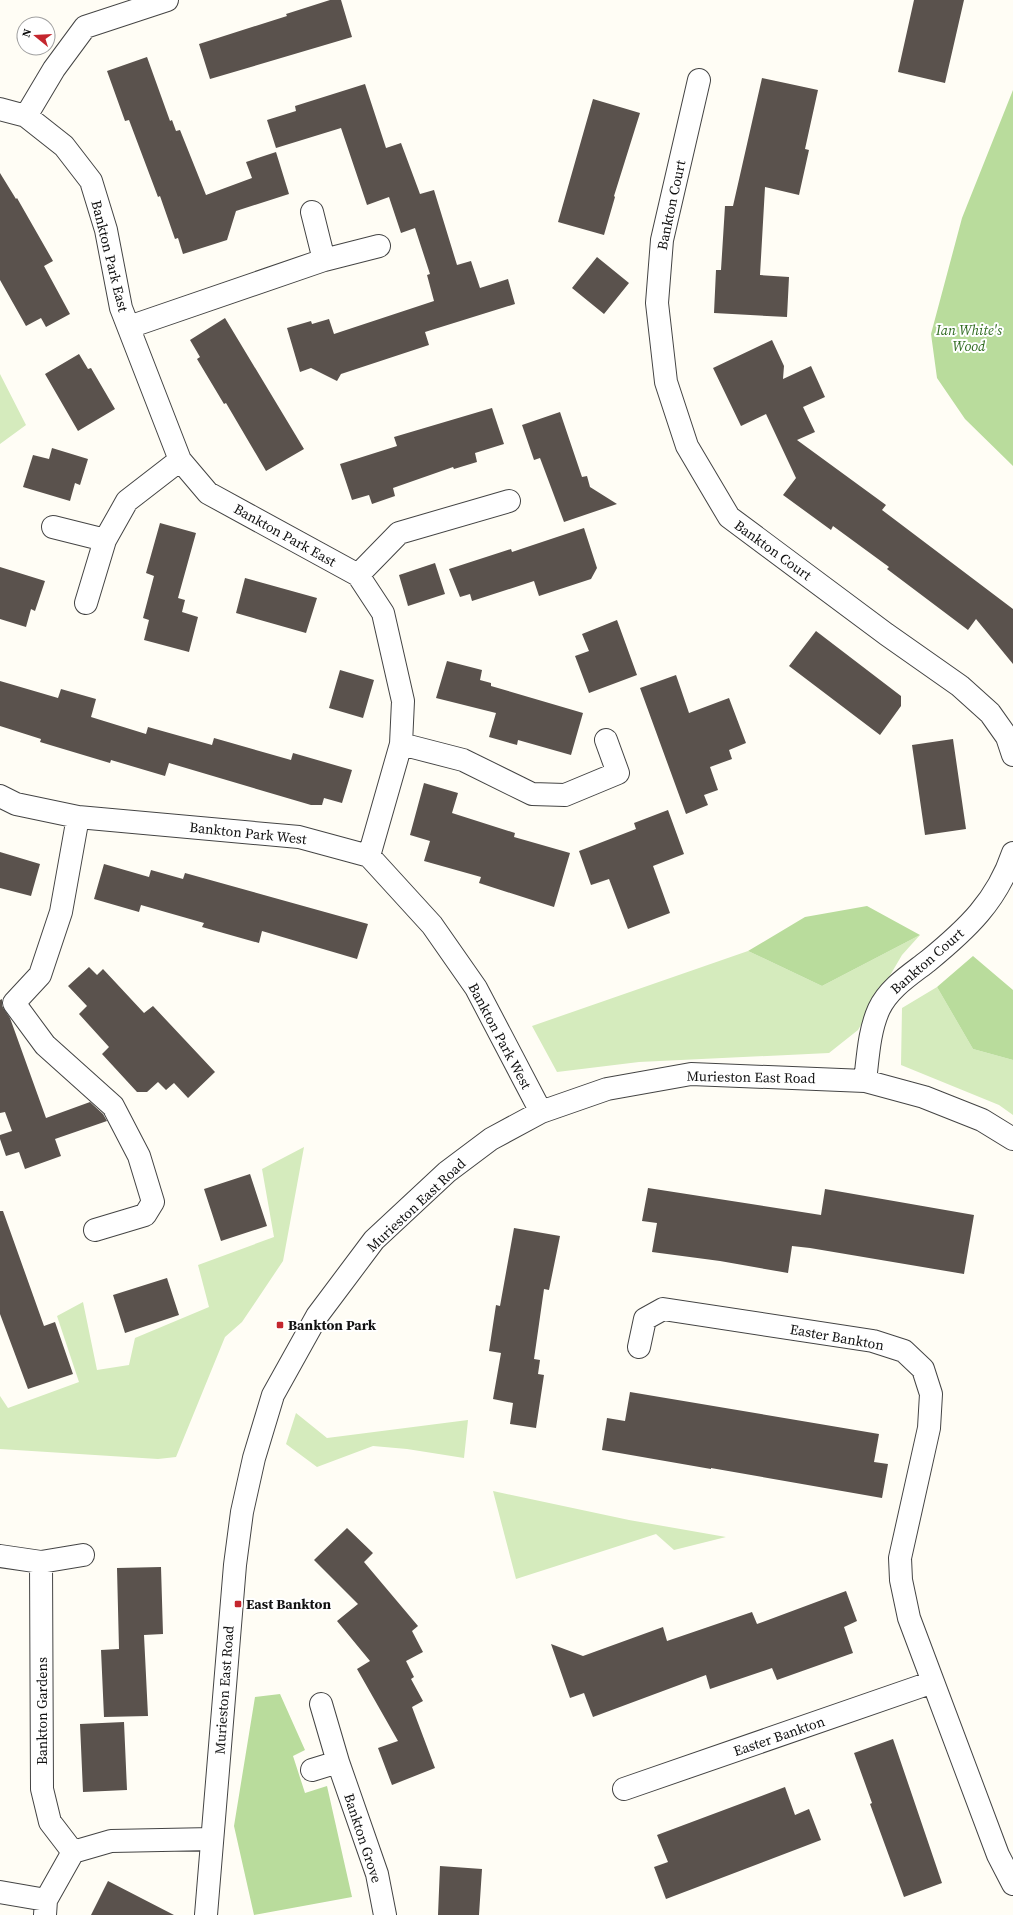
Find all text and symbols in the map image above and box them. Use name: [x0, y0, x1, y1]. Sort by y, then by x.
north arrow: [16, 16, 56, 56]
text: N: [19, 27, 35, 39]
street label: Bankton Court: [652, 158, 690, 252]
street label: Bankton Park East: [86, 198, 134, 314]
park label: Ian White's Wood: [935, 320, 1003, 356]
street label: Bankton Park East: [230, 499, 340, 572]
street label: Bankton Court: [730, 515, 816, 585]
street label: Bankton Park West: [188, 817, 308, 849]
street label: Bankton Court: [886, 923, 968, 998]
street label: Bankton Park West: [464, 979, 537, 1093]
street label: Murieston East Road: [686, 1066, 816, 1088]
street label: Murieston East Road: [362, 1154, 470, 1256]
place label: Bankton Park: [288, 1315, 377, 1335]
street label: Easter Bankton: [788, 1319, 886, 1355]
marker: Bankton Park: [275, 1320, 285, 1330]
place label: East Bankton: [246, 1594, 331, 1614]
marker: East Bankton: [233, 1599, 243, 1609]
street label: Murieston East Road: [210, 1625, 238, 1755]
street label: Bankton Gardens: [32, 1657, 52, 1765]
street label: Easter Bankton: [731, 1711, 828, 1761]
street label: Bankton Grove: [339, 1791, 387, 1885]

